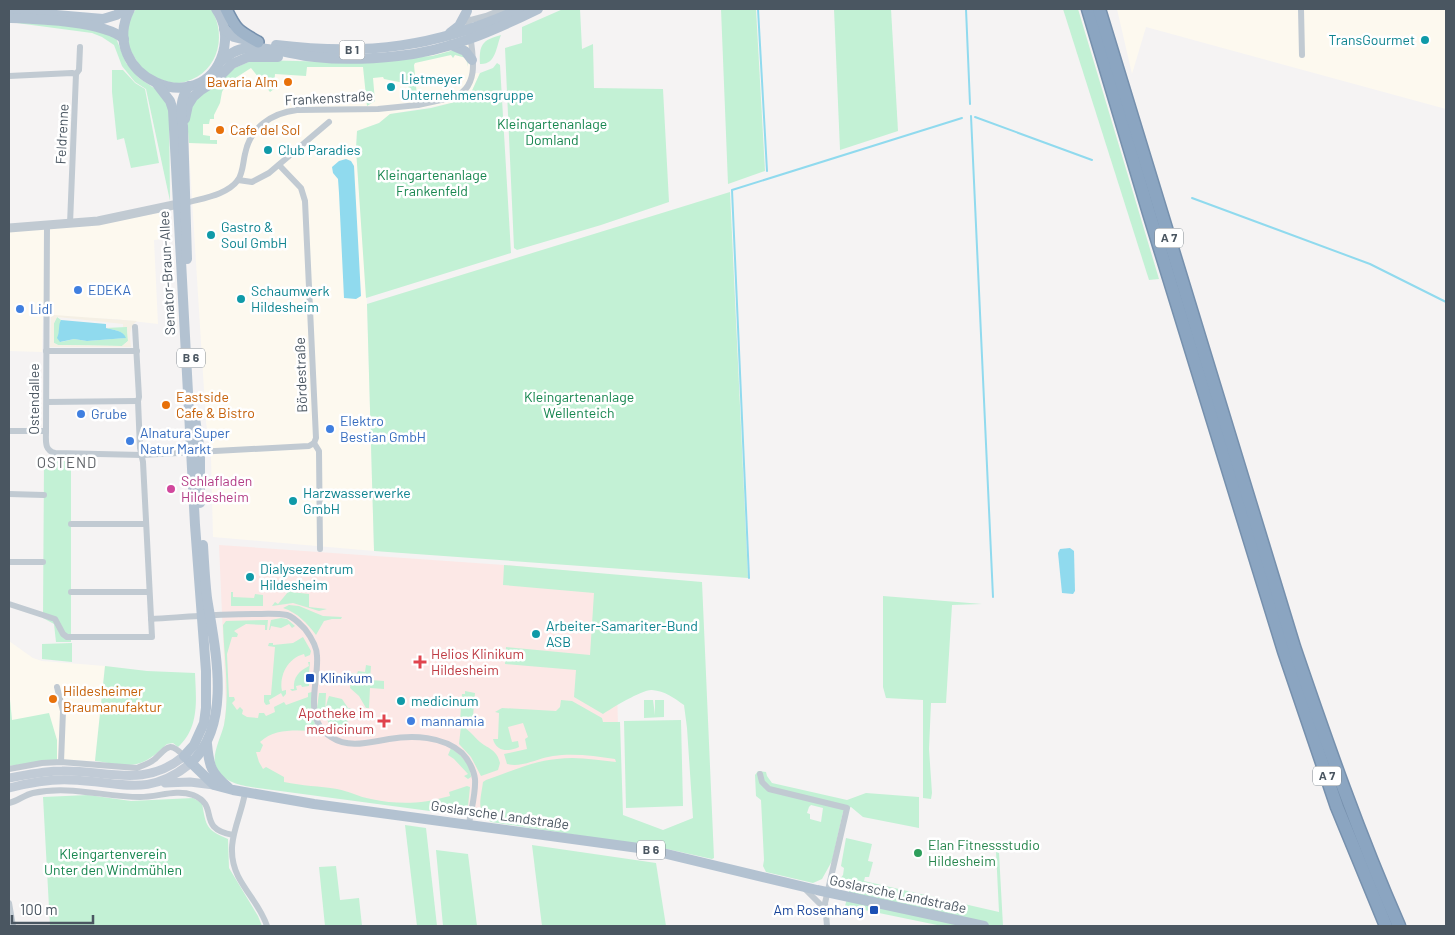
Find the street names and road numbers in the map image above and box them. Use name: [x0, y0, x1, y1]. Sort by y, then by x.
road number: B 1: [340, 40, 364, 60]
street label: Frankenstraße: [284, 87, 374, 108]
street label: Feldrenne: [51, 103, 72, 165]
street label: Senator-Braun-Allee: [155, 210, 178, 336]
road number: A 7: [1155, 228, 1183, 248]
street label: Bördestraße: [291, 337, 310, 413]
road number: B 6: [177, 348, 205, 368]
street label: Ostendallee: [25, 363, 42, 435]
road number: A 7: [1313, 766, 1341, 786]
street label: Goslarsche Landstraße: [430, 796, 570, 833]
road number: B 6: [637, 840, 665, 860]
street label: Goslarsche Landstraße: [828, 871, 968, 916]

